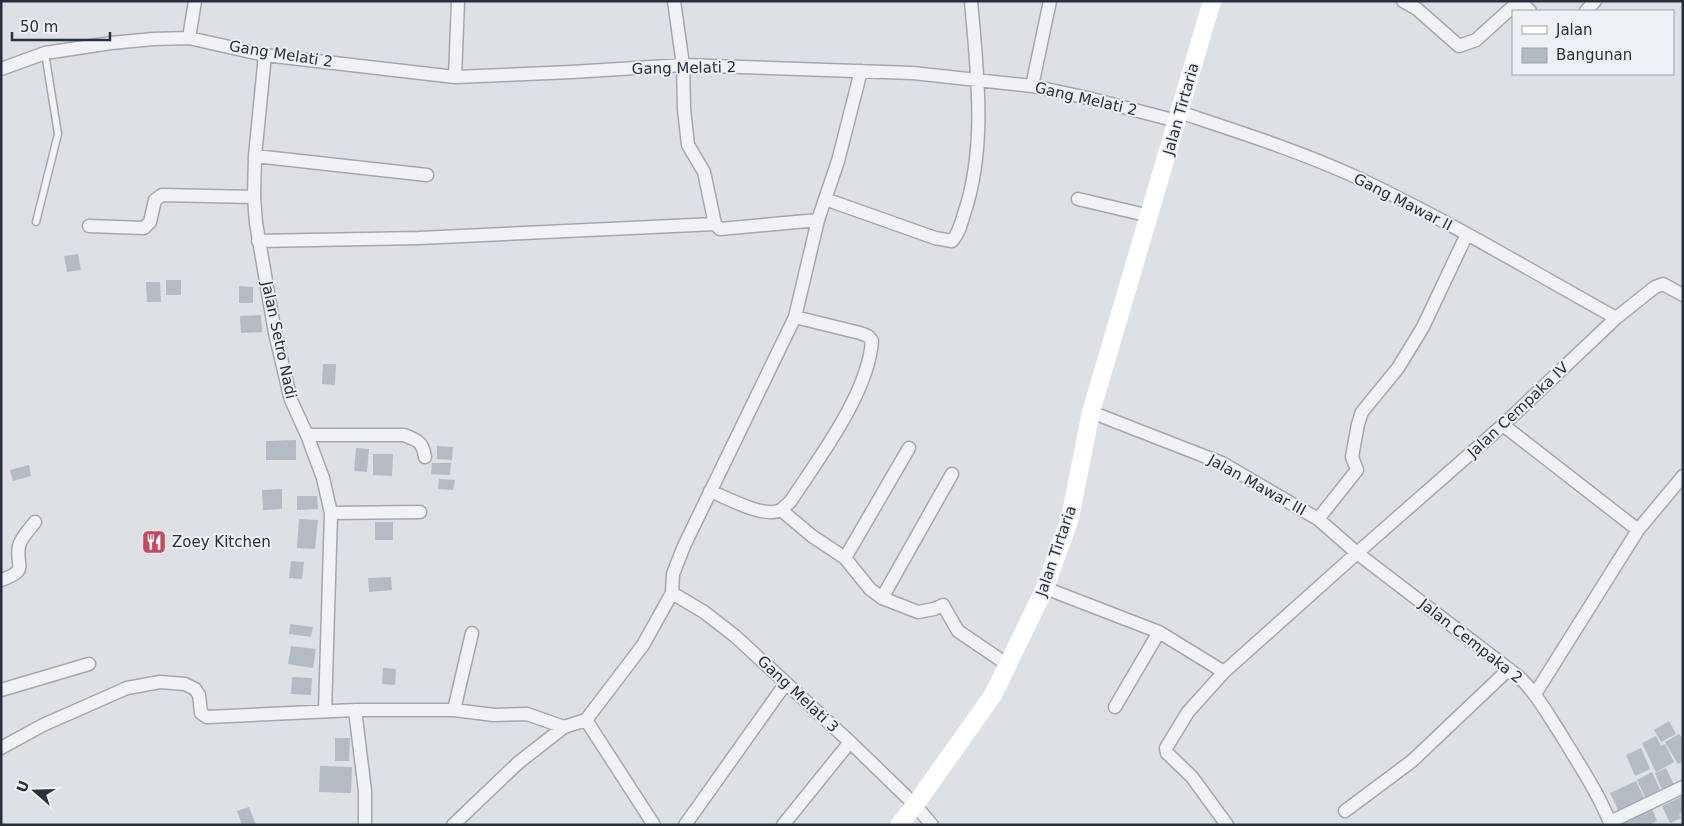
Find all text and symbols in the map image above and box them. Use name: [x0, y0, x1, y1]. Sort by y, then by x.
scale bar: [12, 10, 110, 42]
legend: [1512, 10, 1674, 75]
text: 50 m: [20, 18, 58, 36]
text: Jalan: [1555, 21, 1592, 39]
street label: Gang Melati 2: [228, 37, 334, 71]
text: Bangunan: [1556, 46, 1632, 64]
street label: Gang Melati 2: [632, 58, 736, 78]
street label: Jalan Tirtaria: [1159, 61, 1203, 158]
street label: Gang Melati 2: [1033, 78, 1139, 120]
street label: Gang Mawar II: [1351, 169, 1455, 235]
street label: Jalan Setro Nadi: [258, 279, 300, 400]
street label: Jalan Cempaka IV: [1463, 358, 1573, 462]
street label: Jalan Mawar III: [1204, 450, 1309, 519]
street label: Jalan Tirtaria: [1032, 503, 1080, 600]
restaurant icon: Zoey Kitchen: [141, 529, 167, 555]
place label: Zoey Kitchen: [172, 533, 271, 551]
street label: Jalan Cempaka 2: [1415, 594, 1526, 687]
street label: Gang Melati 3: [754, 652, 842, 736]
north arrow: [10, 766, 60, 816]
text: U: [13, 778, 32, 795]

